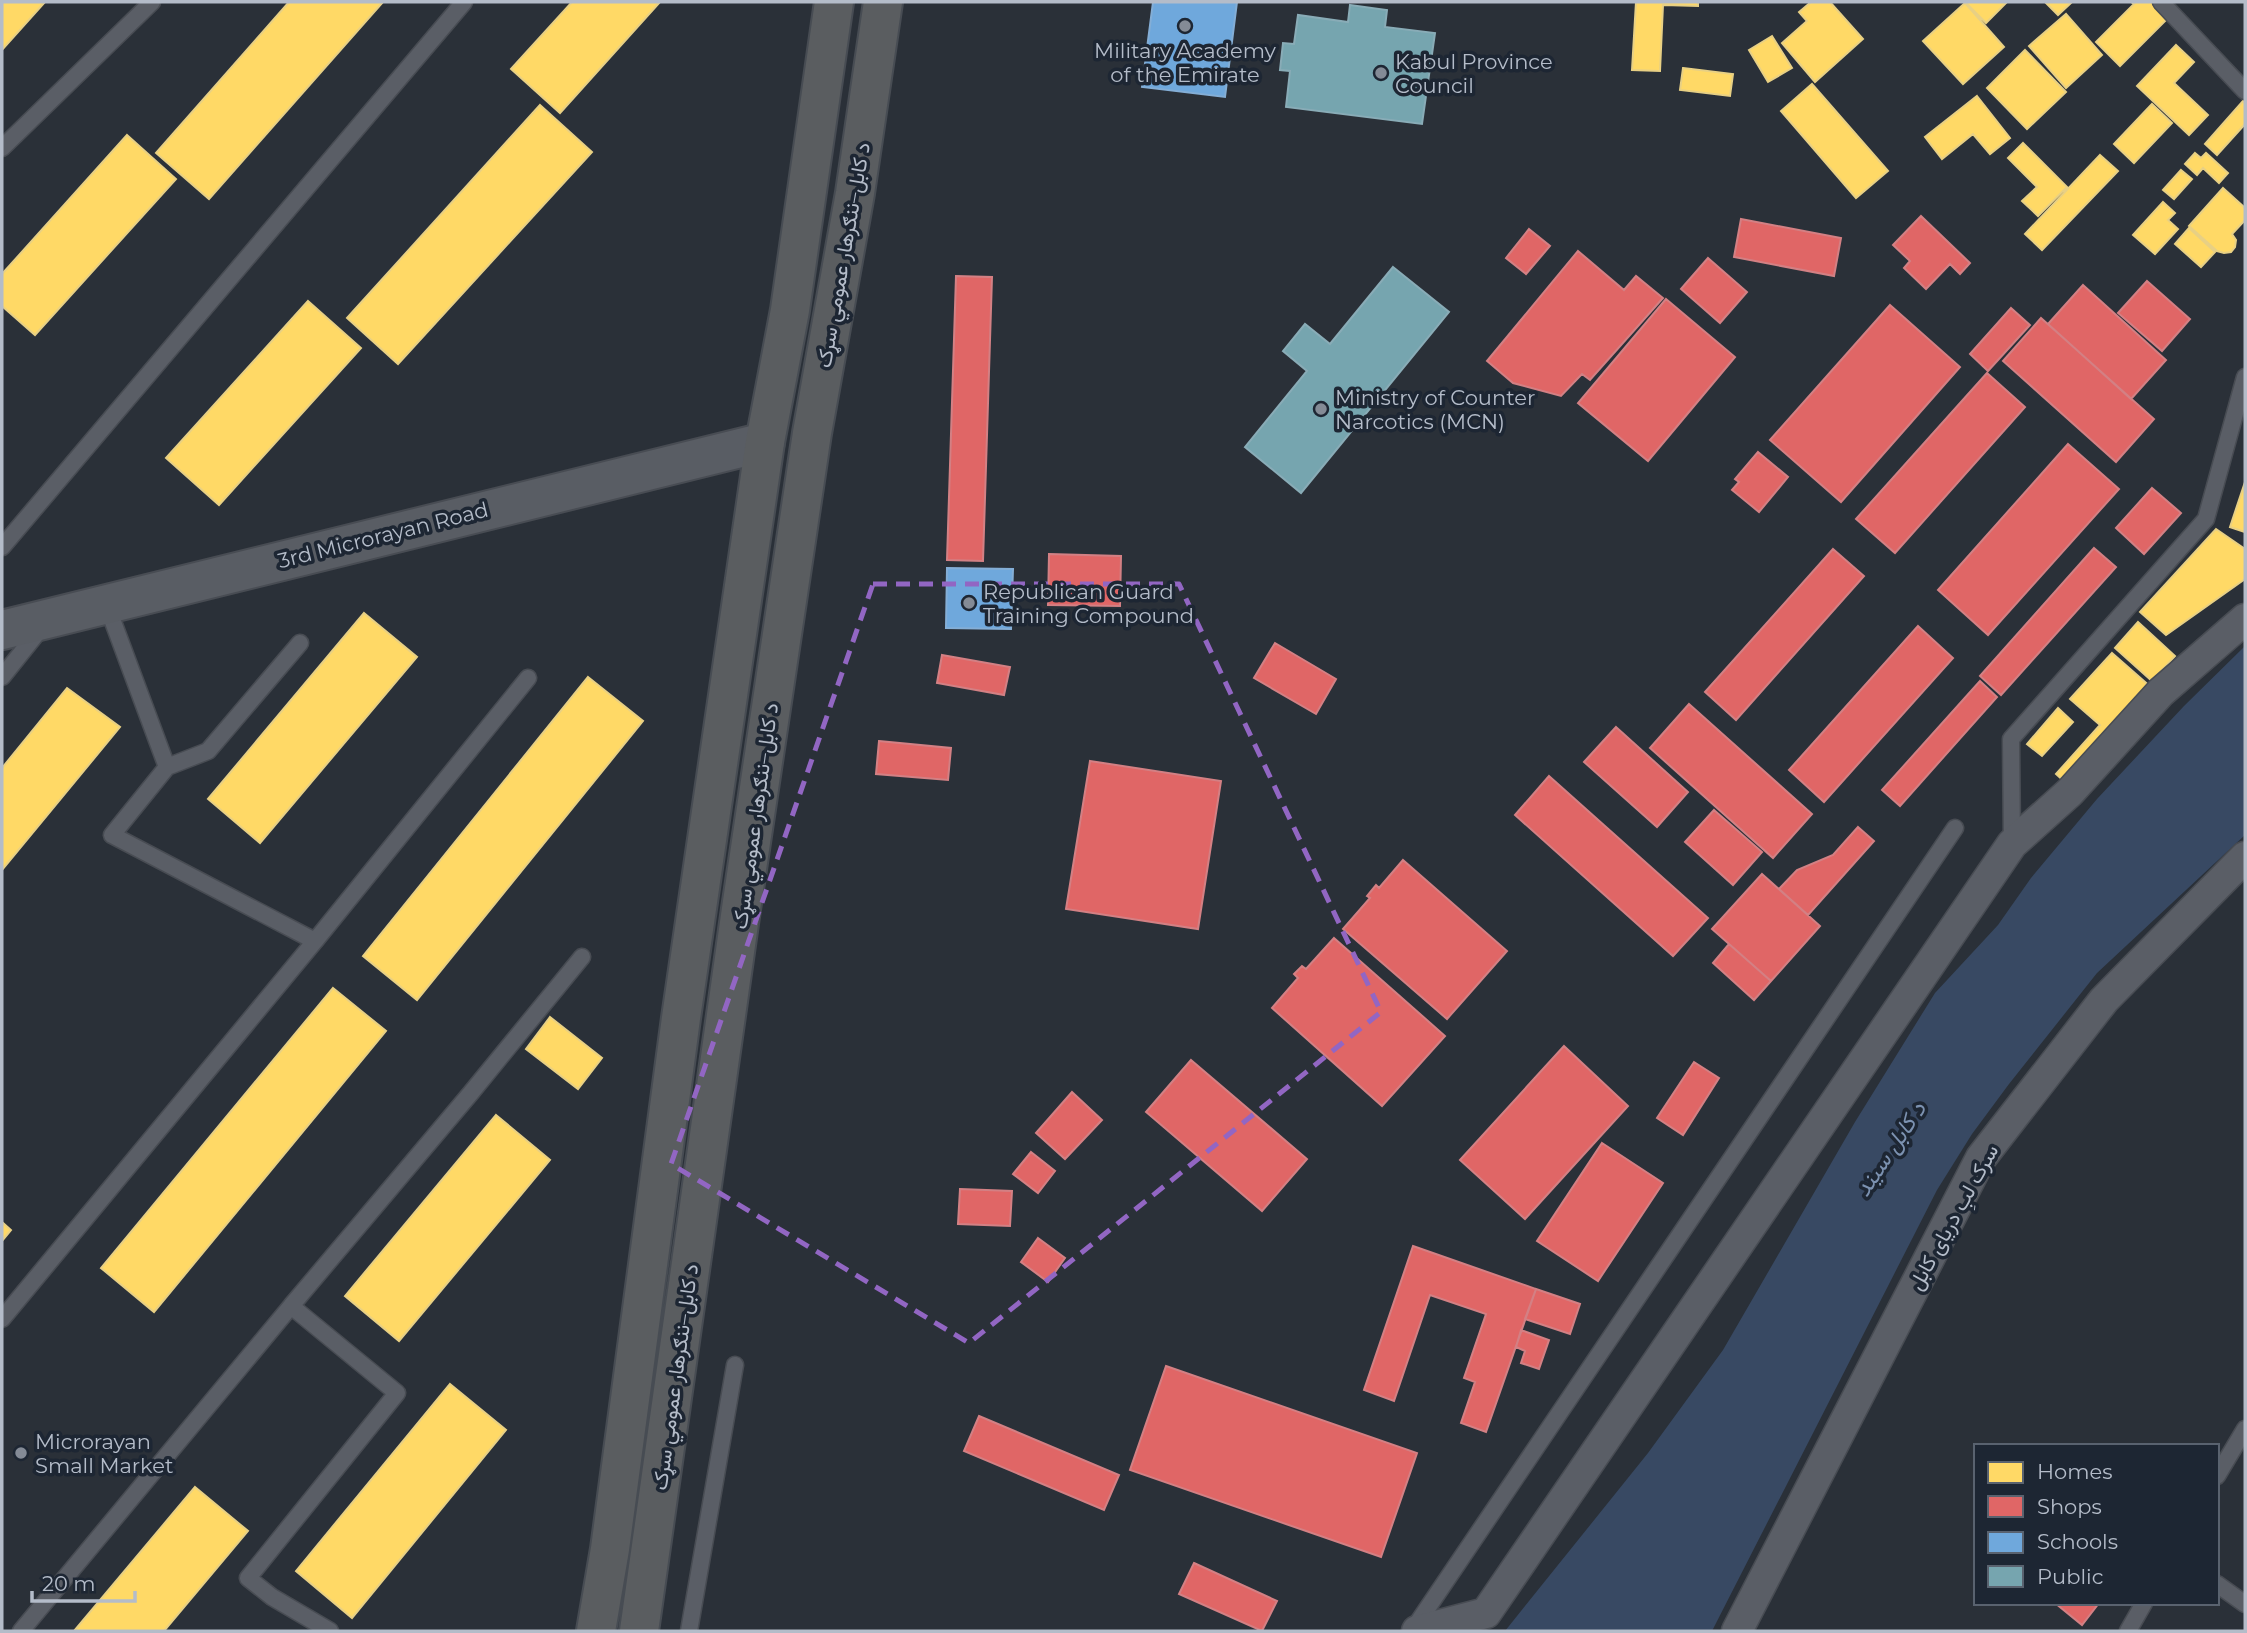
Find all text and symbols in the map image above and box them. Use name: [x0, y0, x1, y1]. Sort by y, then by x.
marker: Military Academy of the Emirate: [1177, 18, 1193, 34]
place label: Military Academy of the Emirate: [1094, 38, 1277, 87]
place label: Kabul Province Council: [1395, 49, 1553, 98]
marker: Kabul Province Council: [1373, 65, 1389, 81]
street label: د کابل–ننګرهار عمومي سړک: [811, 140, 880, 370]
place label: Ministry of Counter Narcotics (MCN): [1335, 385, 1535, 434]
marker: Ministry of Counter Narcotics (MCN): [1313, 401, 1329, 417]
street label: 3rd Microrayan Road: [275, 497, 491, 573]
place label: Republican Guard Training Compound: [983, 579, 1194, 628]
marker: Republican Guard Training Compound: [961, 595, 977, 611]
street label: د کابل–ننګرهار عمومي سړک: [727, 701, 788, 931]
water label: د کابل سيند: [1848, 1096, 1932, 1202]
street label: سرک لبِ دریای کابل: [1903, 1140, 2007, 1296]
street label: د کابل–ننګرهار عمومي سړک: [647, 1262, 708, 1492]
place label: Microrayan Small Market: [35, 1429, 173, 1478]
legend: [1974, 1444, 2219, 1605]
marker: Microrayan Small Market: [13, 1445, 29, 1461]
text: Homes: [2037, 1459, 2112, 1484]
text: Shops: [2037, 1494, 2102, 1519]
text: Schools: [2037, 1529, 2118, 1554]
scale bar: [32, 1560, 135, 1604]
text: Public: [2037, 1564, 2104, 1589]
text: 20 m: [42, 1571, 96, 1596]

